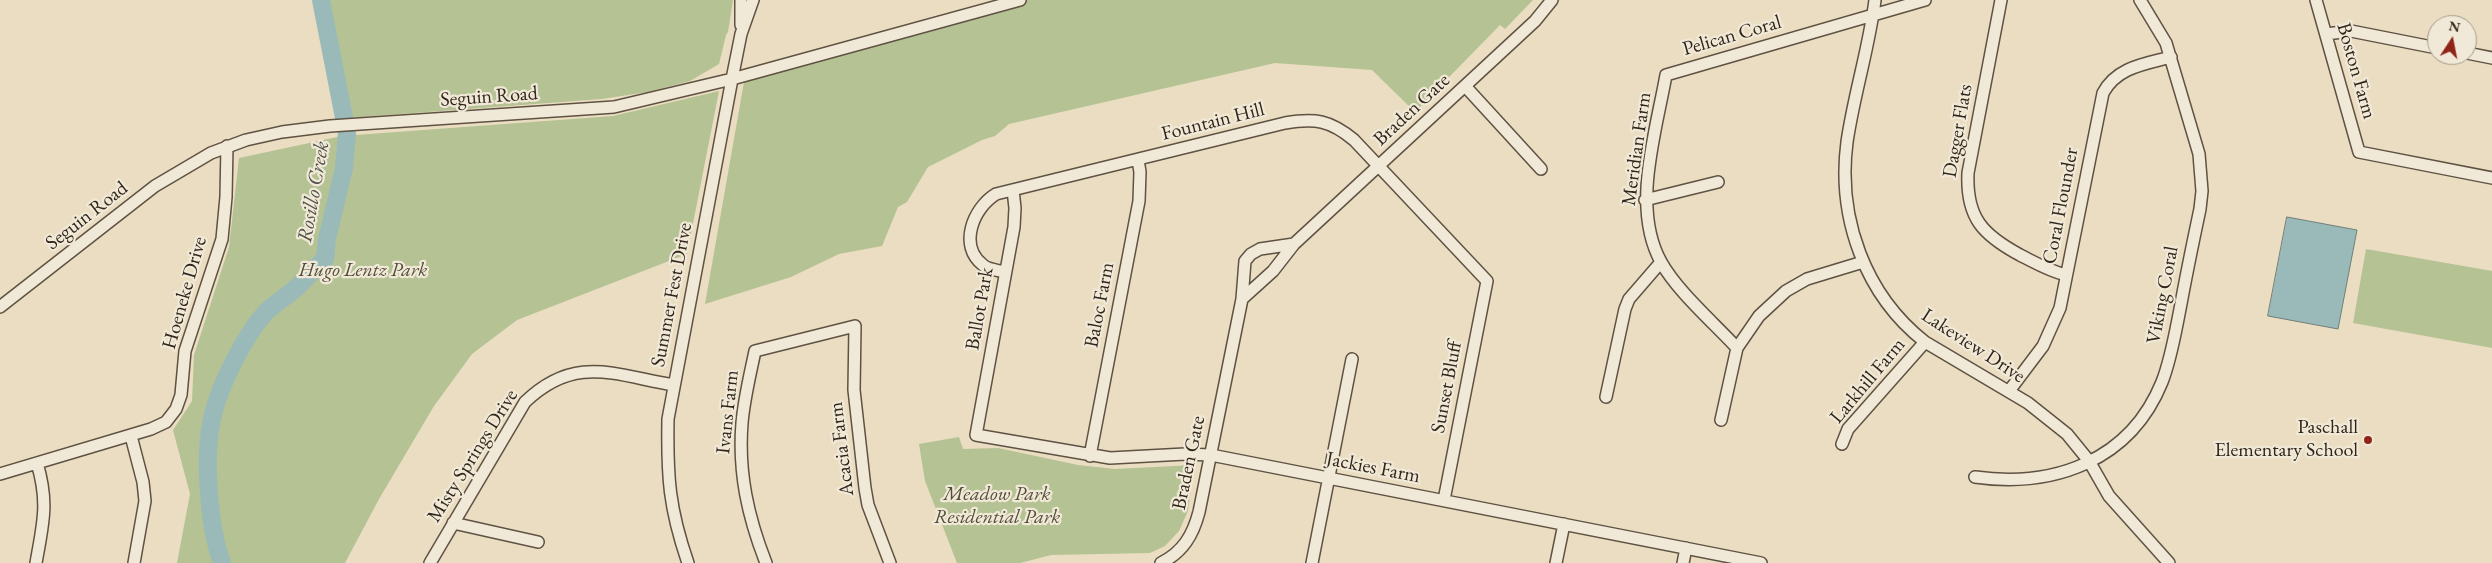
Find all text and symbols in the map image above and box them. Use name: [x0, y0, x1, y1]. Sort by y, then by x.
street label: Pelican Coral: [1680, 10, 1784, 62]
north arrow: [2427, 15, 2477, 65]
text: N: [2447, 16, 2462, 36]
street label: Boston Farm: [2331, 20, 2381, 122]
street label: Braden Gate: [1369, 69, 1455, 151]
street label: Seguin Road: [439, 82, 539, 112]
street label: Dagger Flats: [1938, 82, 1978, 180]
street label: Meridian Farm: [1617, 91, 1657, 207]
street label: Fountain Hill: [1159, 98, 1267, 146]
water label: Rosillo Creek: [293, 139, 335, 245]
street label: Coral Flounder: [2038, 146, 2084, 266]
street label: Seguin Road: [41, 176, 133, 256]
street label: Summer Fest Drive: [646, 221, 698, 369]
street label: Hoeneke Drive: [157, 234, 213, 352]
street label: Viking Coral: [2142, 244, 2184, 346]
park label: Hugo Lentz Park: [299, 259, 427, 283]
street label: Baloc Farm: [1080, 260, 1120, 350]
street label: Ballot Park: [961, 266, 999, 352]
street label: Lakeview Drive: [1917, 304, 2029, 388]
street label: Larkhill Farm: [1825, 333, 1911, 429]
street label: Sunset Bluff: [1426, 339, 1468, 435]
street label: Ivans Farm: [712, 369, 744, 455]
street label: Misty Springs Drive: [423, 385, 523, 527]
street label: Acacia Farm: [824, 401, 860, 497]
street label: Braden Gate: [1167, 414, 1211, 512]
place label: Paschall Elementary School: [2214, 416, 2358, 463]
marker: Paschall Elementary School: [2362, 434, 2374, 446]
street label: Jackies Farm: [1324, 447, 1422, 489]
park label: Meadow Park Residential Park: [934, 483, 1060, 530]

